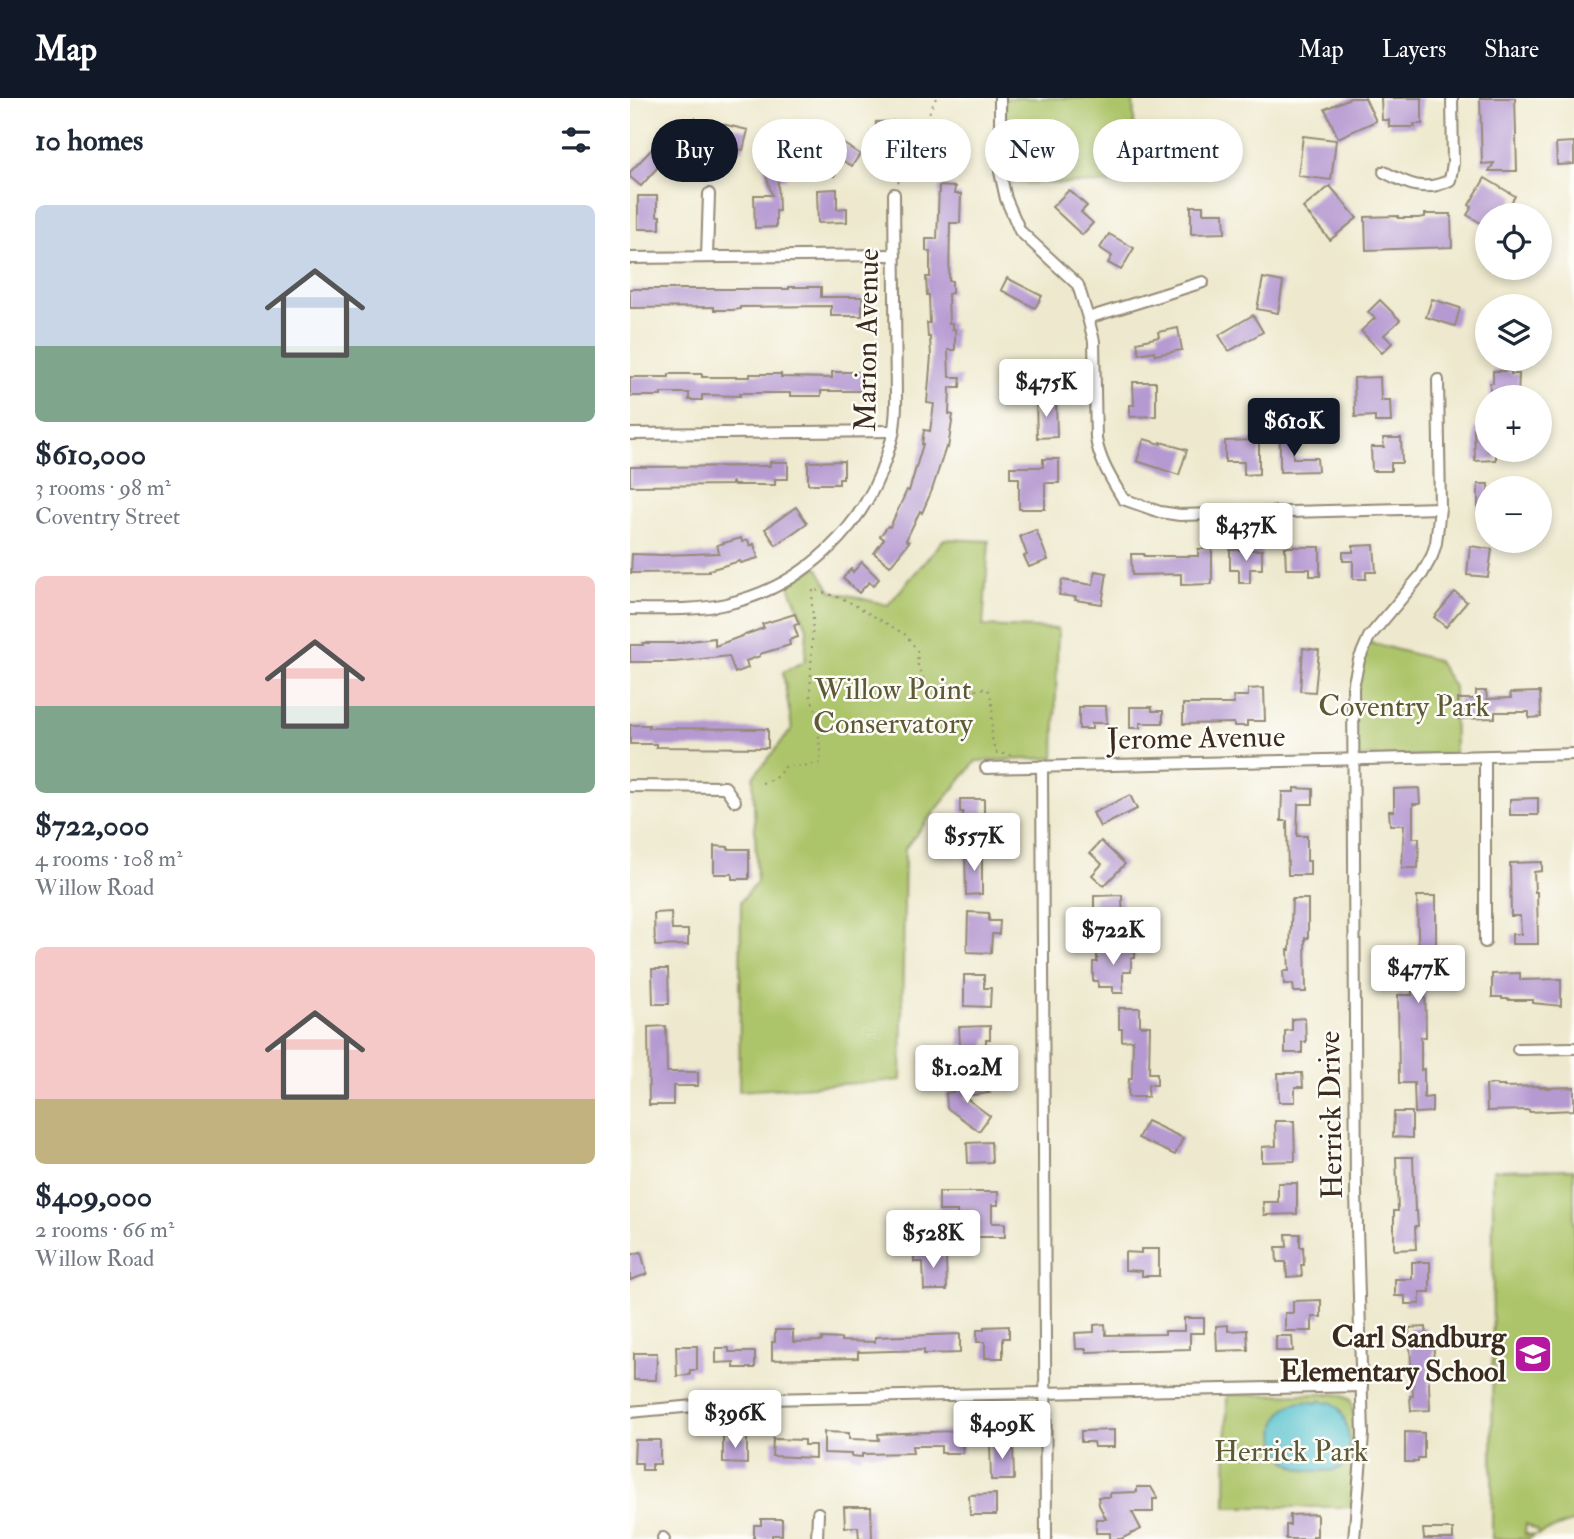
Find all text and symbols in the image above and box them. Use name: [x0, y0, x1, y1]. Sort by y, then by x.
text: Map: [35, 29, 97, 70]
text: Map: [1299, 34, 1344, 65]
text: Layers: [1382, 34, 1446, 65]
text: Share: [1484, 34, 1539, 65]
chip: Buy: [651, 119, 738, 182]
chip: Rent: [752, 119, 847, 182]
chip: Filters: [861, 119, 971, 182]
chip: New: [985, 119, 1079, 182]
chip: Apartment: [1093, 119, 1243, 182]
icon: filters: [557, 121, 595, 159]
text: 10 homes: [35, 122, 143, 159]
map controls: [1475, 203, 1552, 553]
button: locate: [1475, 203, 1552, 280]
street label: Marion Avenue: [847, 248, 887, 432]
icon: home: [252, 250, 378, 376]
button: layers: [1475, 294, 1552, 371]
pin: $475K: [997, 360, 1095, 419]
text: $475K: [1015, 367, 1077, 396]
button: +: [1475, 385, 1552, 462]
pin: $610K: [1245, 398, 1343, 458]
text: $610K: [1264, 406, 1324, 435]
text: $610,000: [35, 436, 146, 473]
text: 3 rooms · 98 m²: [35, 473, 171, 502]
button: −: [1475, 476, 1552, 553]
text: Coventry Street: [35, 502, 180, 531]
pin: $437K: [1197, 504, 1295, 563]
text: $437K: [1216, 511, 1276, 540]
icon: home: [252, 621, 378, 747]
park label: Willow Point Conservatory: [813, 671, 974, 742]
park label: Coventry Park: [1318, 688, 1490, 725]
street label: Jerome Avenue: [1105, 718, 1286, 758]
text: $722,000: [35, 807, 149, 844]
pin: $557K: [925, 814, 1023, 873]
text: $557K: [944, 821, 1004, 850]
text: 4 rooms · 108 m²: [35, 844, 183, 873]
text: Willow Road: [35, 873, 154, 902]
pin: $722K: [1064, 908, 1162, 967]
text: $722K: [1082, 915, 1144, 944]
pin: $477K: [1369, 946, 1467, 1005]
text: $477K: [1387, 953, 1449, 982]
icon: home: [252, 992, 378, 1118]
street label: Herrick Drive: [1311, 1030, 1351, 1200]
pin: $1.02M: [910, 1046, 1024, 1105]
text: $1.02M: [931, 1053, 1003, 1082]
text: $409,000: [35, 1178, 152, 1215]
pin: $528K: [884, 1210, 982, 1270]
text: 2 rooms · 66 m²: [35, 1215, 174, 1244]
text: $528K: [902, 1218, 964, 1247]
text: Willow Road: [35, 1244, 154, 1273]
place label: Carl Sandburg Elementary School: [1280, 1319, 1507, 1390]
school or university icon: Carl Sandburg Elementary School: [1512, 1333, 1554, 1375]
pin: $396K: [686, 1390, 784, 1450]
text: $396K: [704, 1398, 766, 1427]
pin: $409K: [953, 1402, 1051, 1461]
text: $409K: [969, 1409, 1035, 1438]
park label: Herrick Park: [1214, 1433, 1368, 1470]

